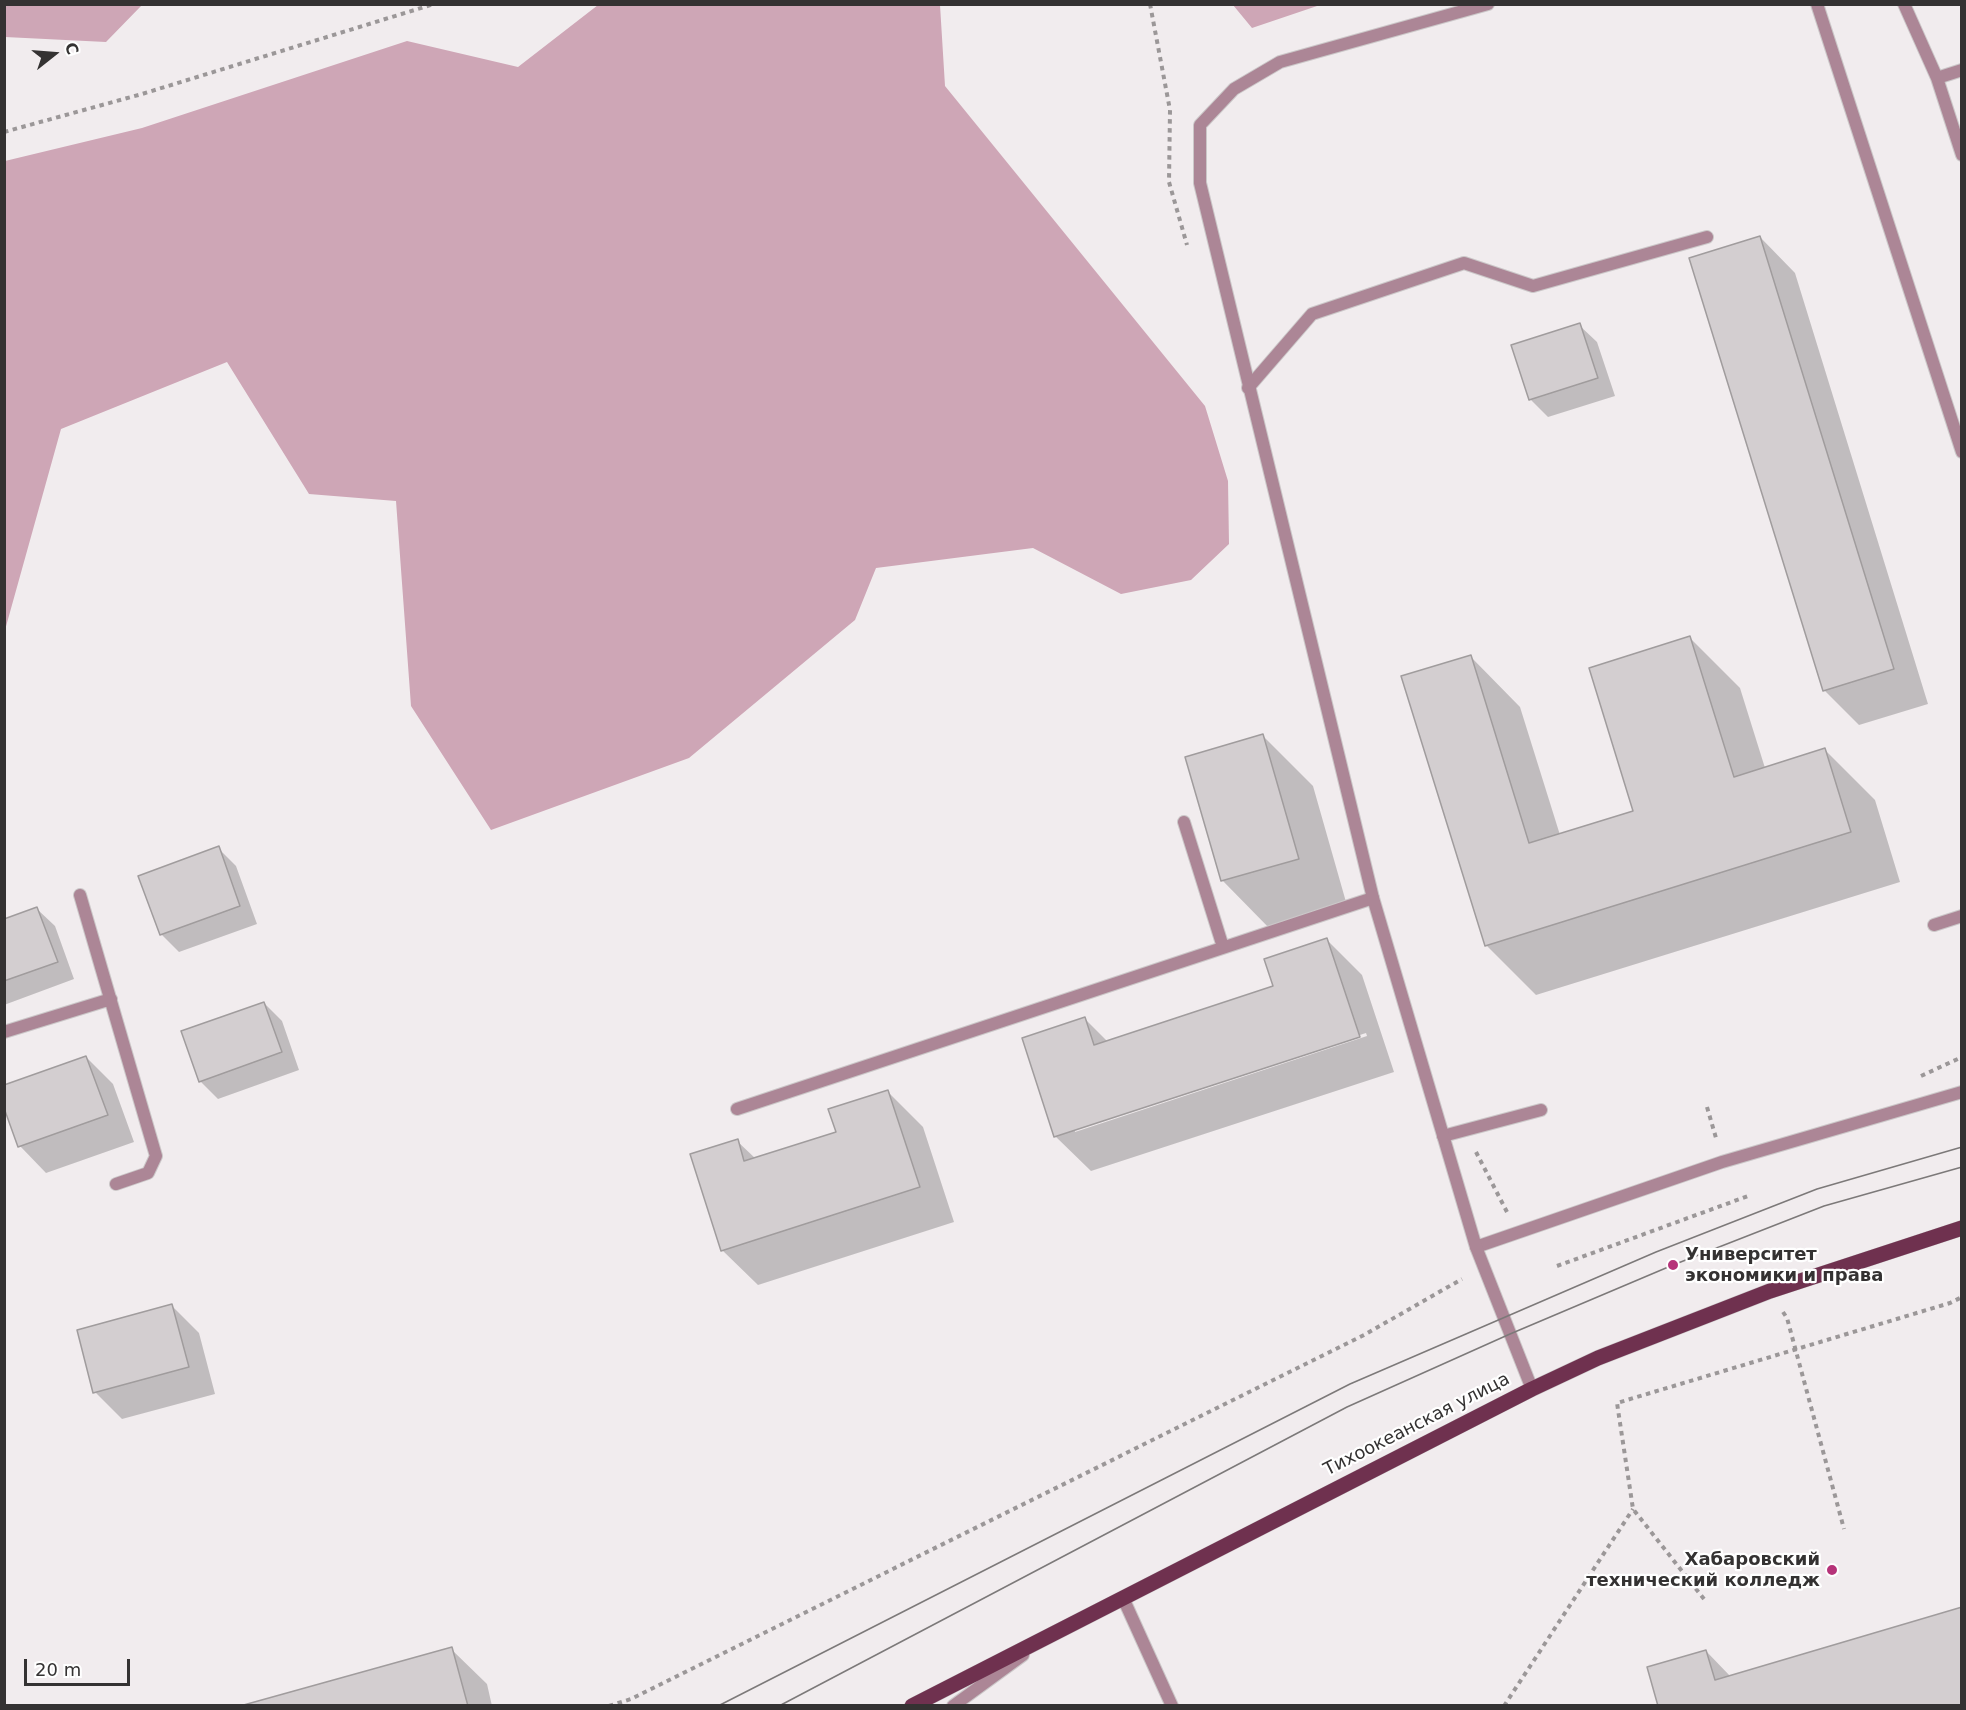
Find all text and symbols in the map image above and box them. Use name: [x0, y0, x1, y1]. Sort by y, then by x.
north arrow: [24, 24, 84, 84]
text: С: [61, 40, 82, 57]
place label: Университет экономики и права: [1685, 1244, 1883, 1286]
marker: Университет экономики и права: [1666, 1258, 1680, 1272]
street label: Тихоокеанская улица: [1321, 1369, 1513, 1481]
place label: Хабаровский технический колледж: [1586, 1549, 1820, 1592]
marker: Хабаровский технический колледж: [1825, 1563, 1839, 1577]
scale bar: [27, 1647, 134, 1685]
text: 20 m: [35, 1659, 81, 1680]

